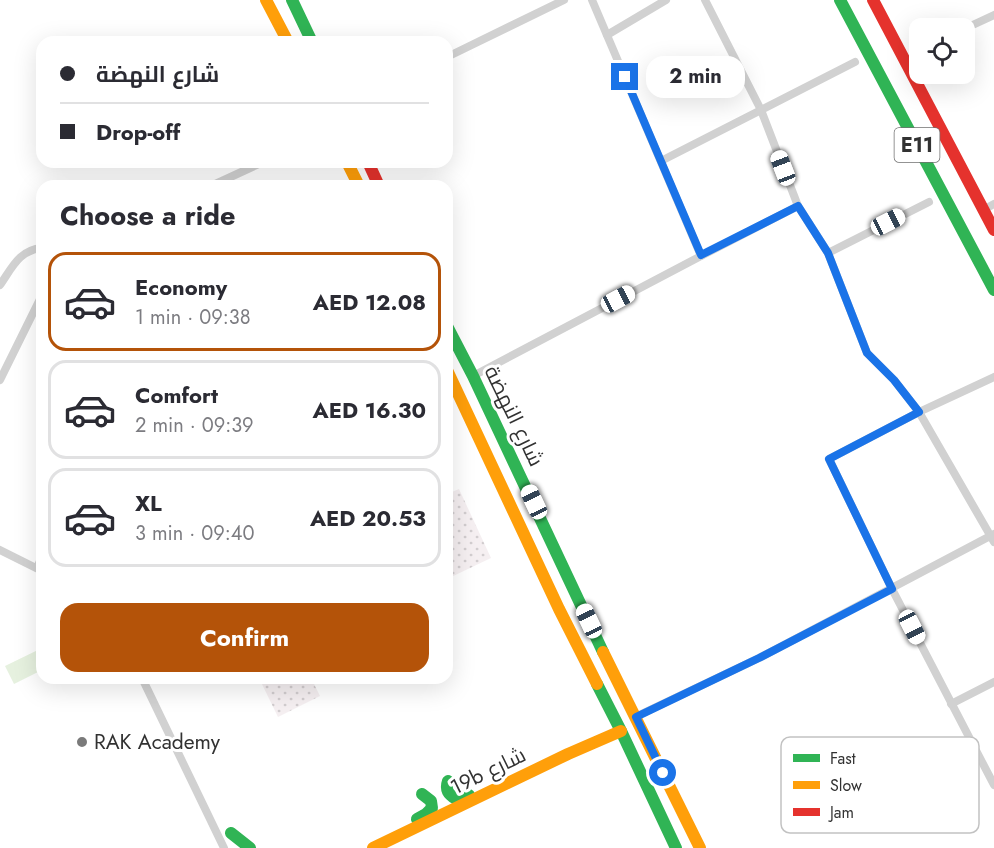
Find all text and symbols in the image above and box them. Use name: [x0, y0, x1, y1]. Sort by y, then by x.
map controls: [909, 18, 975, 84]
button: locate: [909, 18, 975, 84]
callout: 2 min: [646, 56, 745, 98]
text: شارع النهضة: [96, 58, 219, 90]
text: 2 min: [669, 62, 722, 91]
route end: [611, 63, 638, 90]
text: Drop-off: [96, 116, 180, 148]
road number: E11: [894, 128, 940, 162]
car: [768, 148, 798, 188]
text: Choose a ride: [60, 196, 235, 235]
car: [868, 206, 908, 238]
text: Economy: [135, 271, 227, 303]
icon: car: [63, 275, 117, 329]
car: [598, 283, 638, 315]
text: AED 12.08: [313, 286, 426, 318]
text: 1 min · 09:38: [135, 303, 251, 332]
street label: شارع النهضة: [477, 361, 551, 471]
text: Comfort: [135, 379, 218, 411]
icon: car: [63, 383, 117, 437]
text: AED 16.30: [313, 394, 426, 426]
text: 2 min · 09:39: [135, 411, 254, 440]
car: [518, 482, 550, 522]
text: XL: [135, 487, 162, 519]
icon: car: [63, 491, 117, 545]
text: AED 20.53: [310, 502, 426, 534]
text: 3 min · 09:40: [135, 519, 254, 548]
car: [573, 601, 605, 641]
button: Confirm: [60, 603, 429, 672]
car: [896, 607, 928, 647]
place label: RAK Academy: [94, 727, 221, 757]
marker: RAK Academy: [75, 735, 89, 749]
legend: [781, 737, 979, 833]
street label: 19b شارع: [445, 740, 531, 802]
text: Fast: [830, 747, 856, 770]
route start: [649, 759, 676, 786]
text: Slow: [830, 774, 862, 797]
text: Jam: [828, 801, 854, 824]

